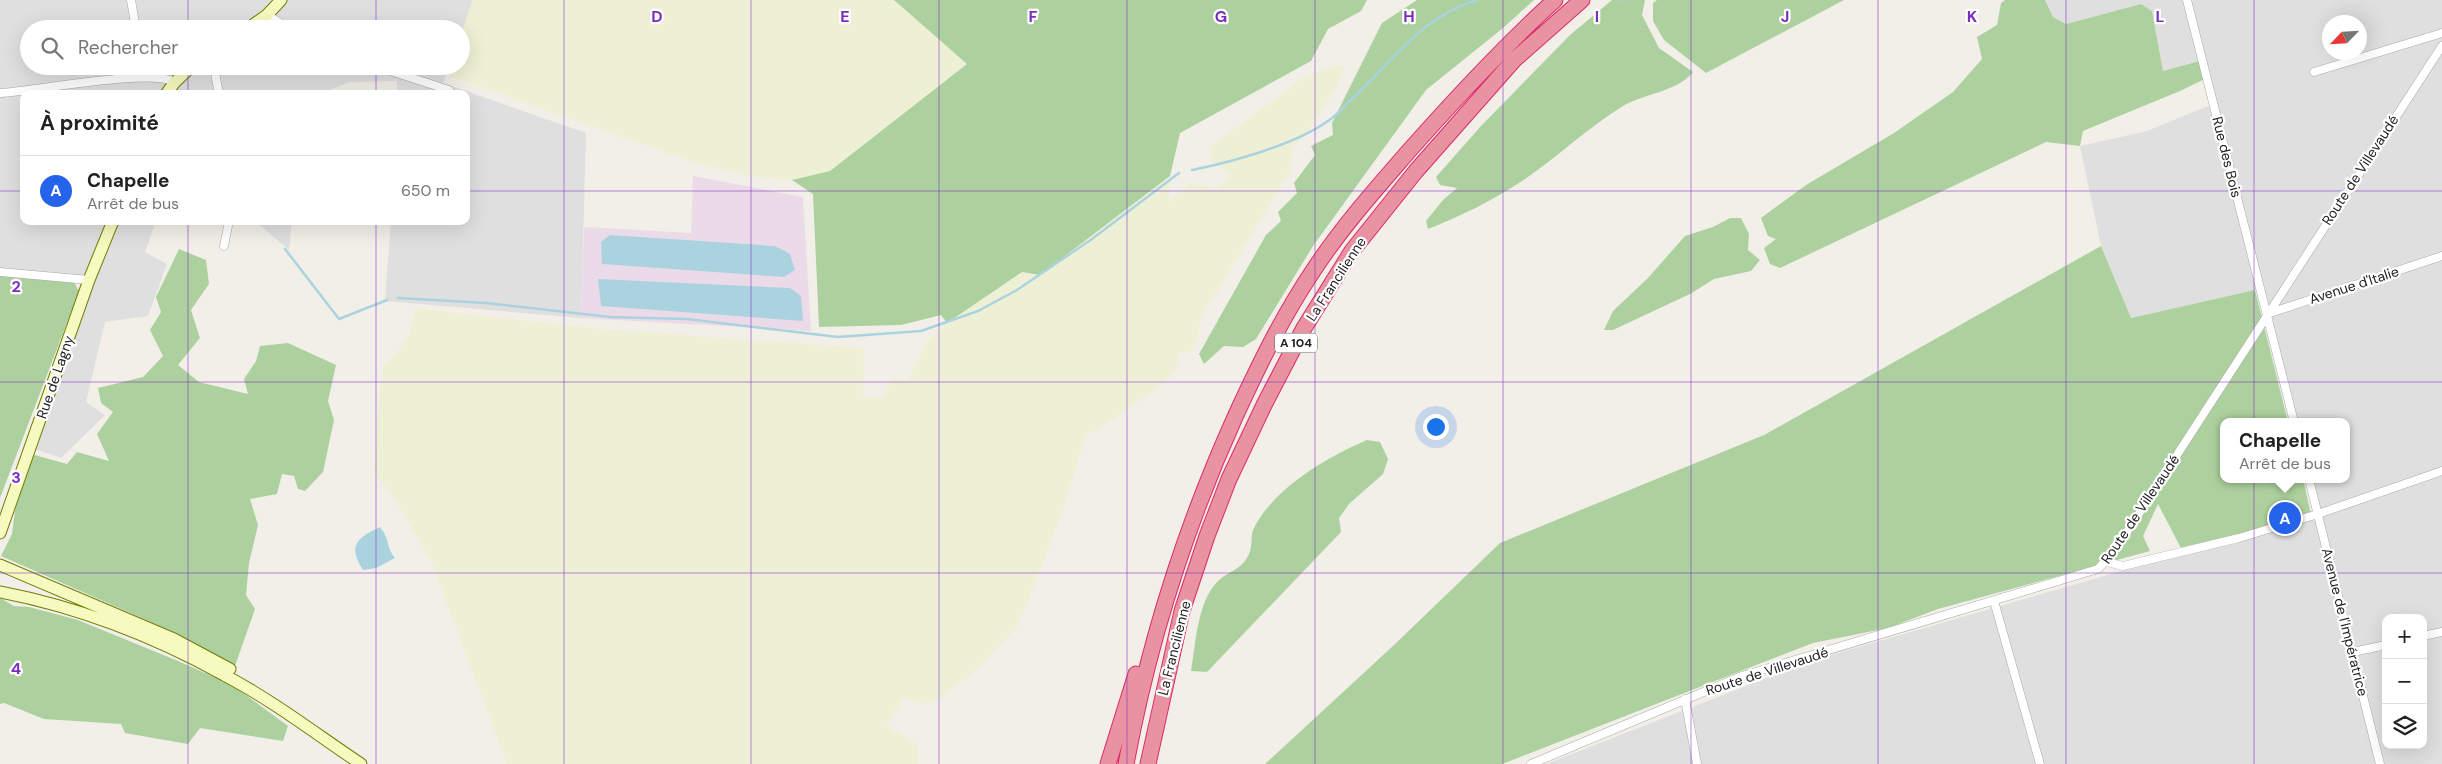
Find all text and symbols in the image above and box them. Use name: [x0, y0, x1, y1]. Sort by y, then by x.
text: D: [651, 6, 663, 27]
text: E: [840, 6, 850, 27]
text: F: [1029, 6, 1038, 27]
text: G: [1215, 6, 1227, 27]
text: H: [1403, 6, 1415, 27]
text: I: [1595, 6, 1599, 27]
text: J: [1781, 6, 1789, 27]
text: K: [1967, 6, 1978, 27]
text: L: [2156, 6, 2165, 27]
north arrow: [2322, 15, 2367, 60]
search box: [20, 20, 470, 75]
icon: search: [38, 34, 66, 62]
text: Rechercher: [78, 35, 178, 60]
text: À proximité: [40, 109, 159, 137]
street label: Route de Villevaudé: [2318, 112, 2402, 228]
street label: Rue des Bois: [2208, 115, 2246, 199]
text: Chapelle: [87, 168, 169, 193]
text: A: [50, 180, 62, 201]
text: 650 m: [401, 180, 450, 201]
text: Arrêt de bus: [87, 193, 179, 214]
street label: La Francilienne: [1302, 233, 1370, 325]
street label: Avenue d'Italie: [2307, 262, 2401, 308]
text: 2: [11, 276, 21, 297]
street label: Rue de Lagny: [32, 333, 78, 421]
road number: A 104: [1275, 333, 1317, 352]
your location: [1423, 414, 1449, 440]
popup: [2220, 418, 2350, 483]
text: Chapelle: [2239, 428, 2321, 453]
street label: Route de Villevaudé: [2097, 451, 2183, 567]
text: Arrêt de bus: [2239, 453, 2331, 474]
text: 3: [11, 467, 21, 488]
pin: A: [2269, 499, 2301, 537]
street label: Avenue de l'Impératrice: [2318, 546, 2372, 698]
street label: La Francilienne: [1154, 599, 1194, 697]
map controls: [2382, 614, 2427, 749]
button: +: [2382, 614, 2427, 659]
street label: Route de Villevaudé: [1703, 643, 1831, 699]
text: 4: [11, 658, 21, 679]
button: −: [2382, 659, 2427, 704]
button: layers: [2382, 704, 2427, 749]

